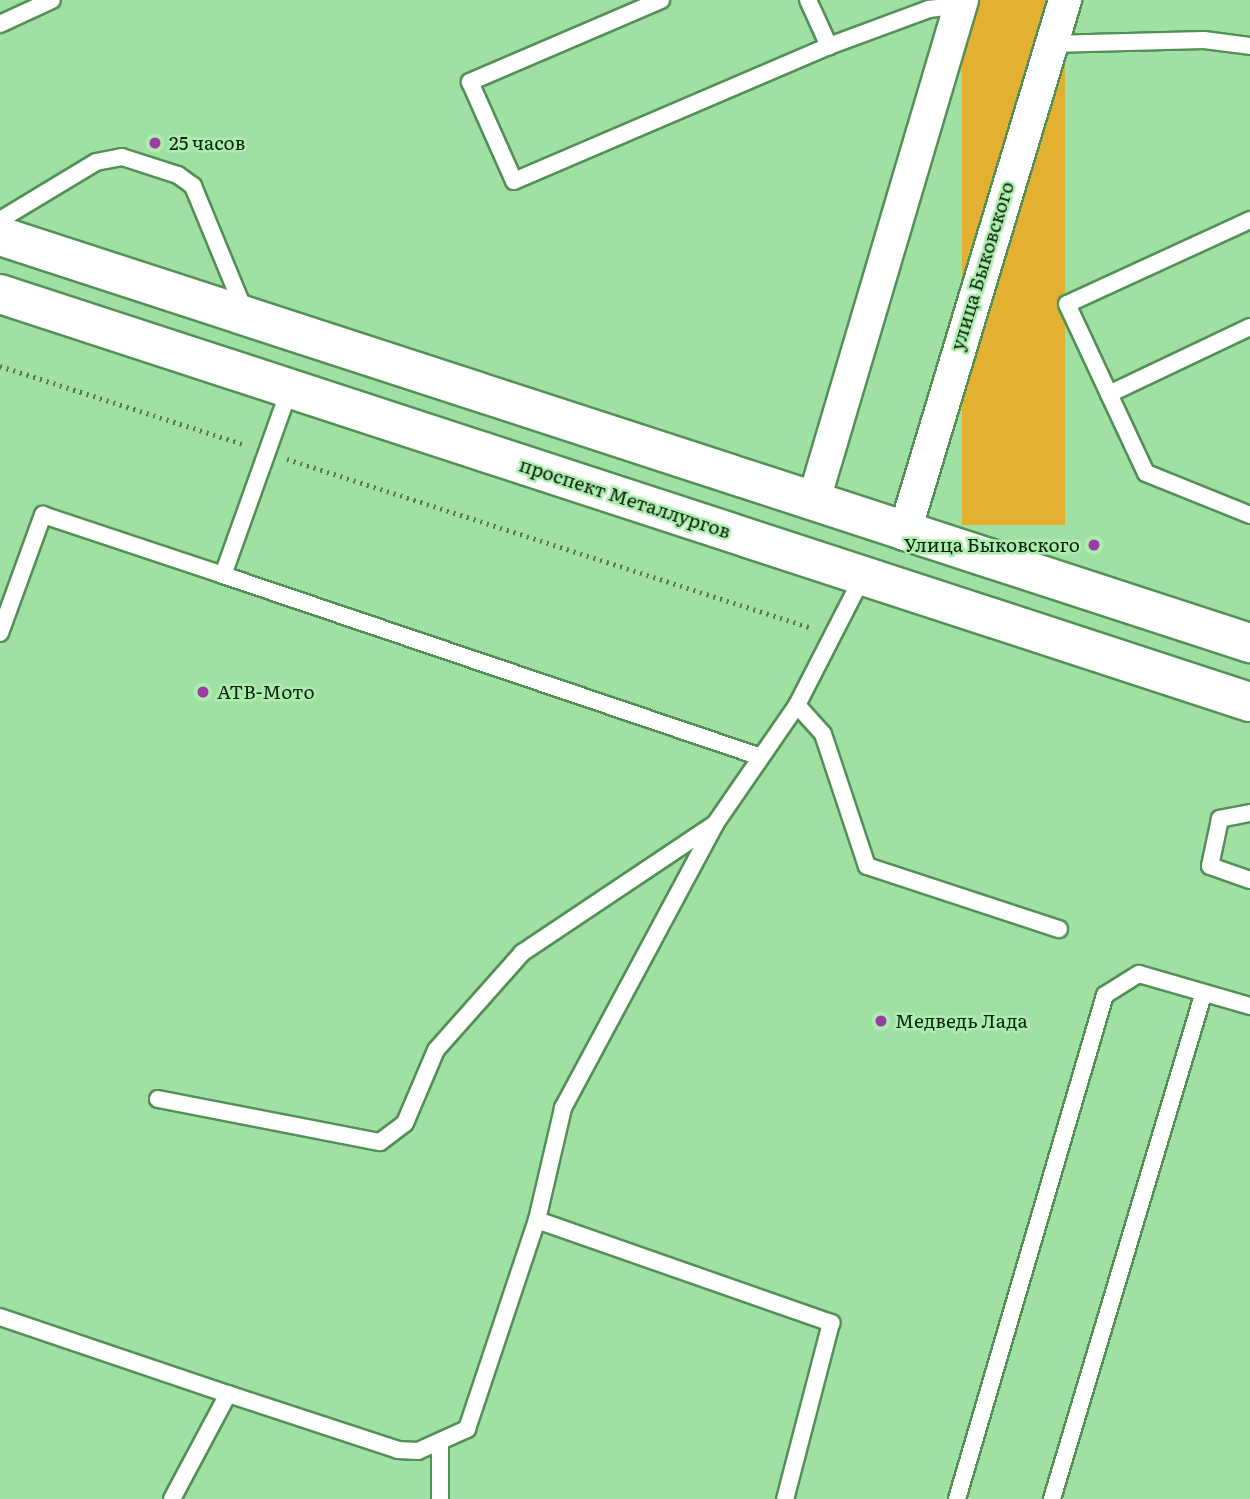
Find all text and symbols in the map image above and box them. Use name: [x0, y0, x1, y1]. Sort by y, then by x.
place label: 25 часов: [169, 132, 245, 154]
marker: 25 часов: [147, 135, 163, 151]
street label: улица Быковского: [945, 179, 1019, 353]
street label: проспект Металлургов: [516, 453, 734, 543]
place label: Улица Быковского: [904, 534, 1080, 556]
marker: Улица Быковского: [1086, 537, 1102, 553]
place label: АТВ-Мото: [217, 681, 315, 703]
marker: АТВ-Мото: [195, 684, 211, 700]
place label: Медведь Лада: [895, 1010, 1028, 1032]
marker: Медведь Лада: [873, 1013, 889, 1029]

